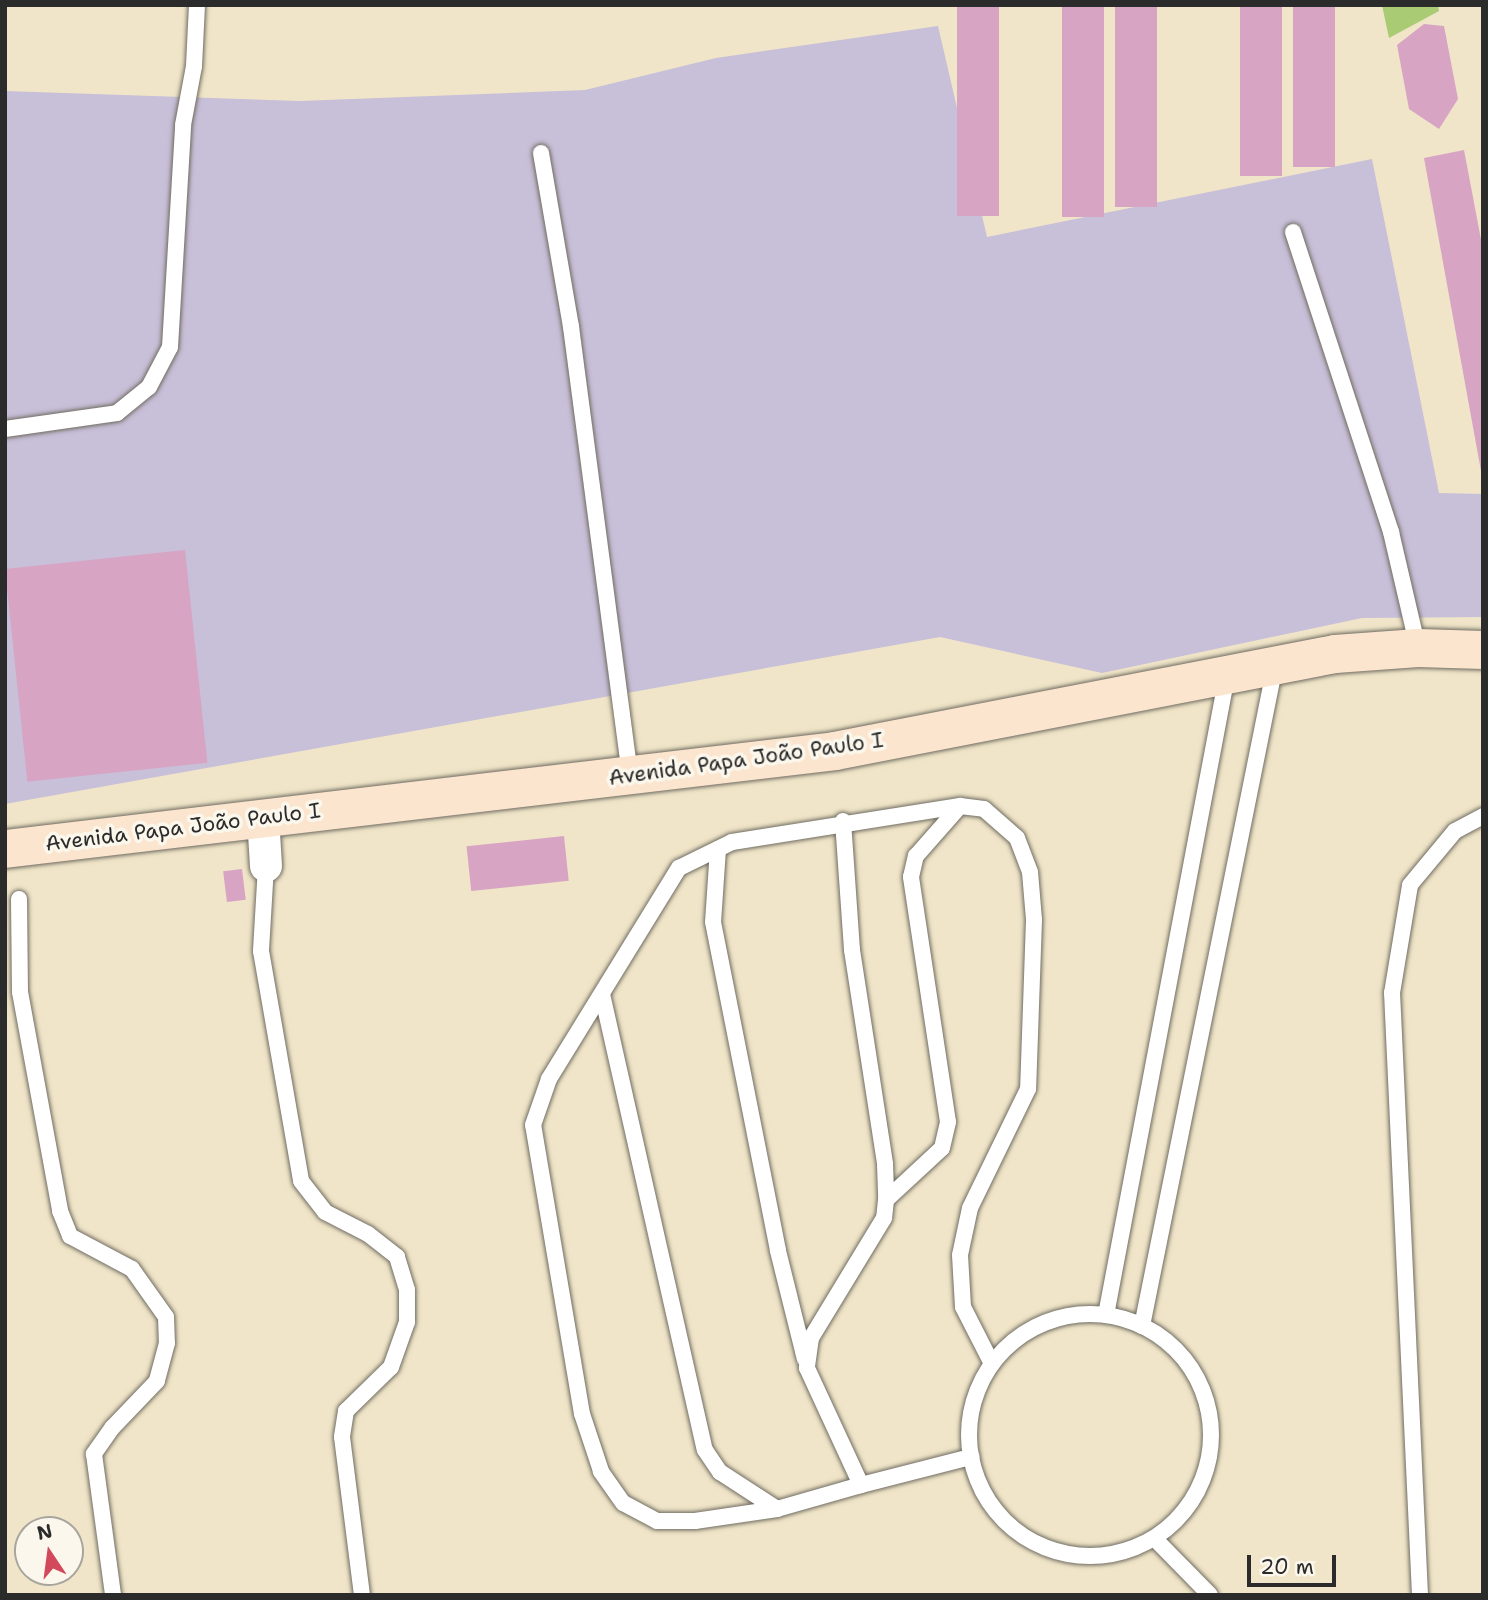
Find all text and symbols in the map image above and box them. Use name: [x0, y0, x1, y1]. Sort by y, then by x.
street label: Avenida Papa João Paulo I: [607, 727, 885, 791]
street label: Avenida Papa João Paulo I: [44, 798, 322, 856]
north arrow: [14, 1516, 84, 1586]
text: N: [34, 1518, 55, 1546]
scale bar: [1250, 1540, 1339, 1584]
text: 20 m: [1260, 1553, 1314, 1581]

